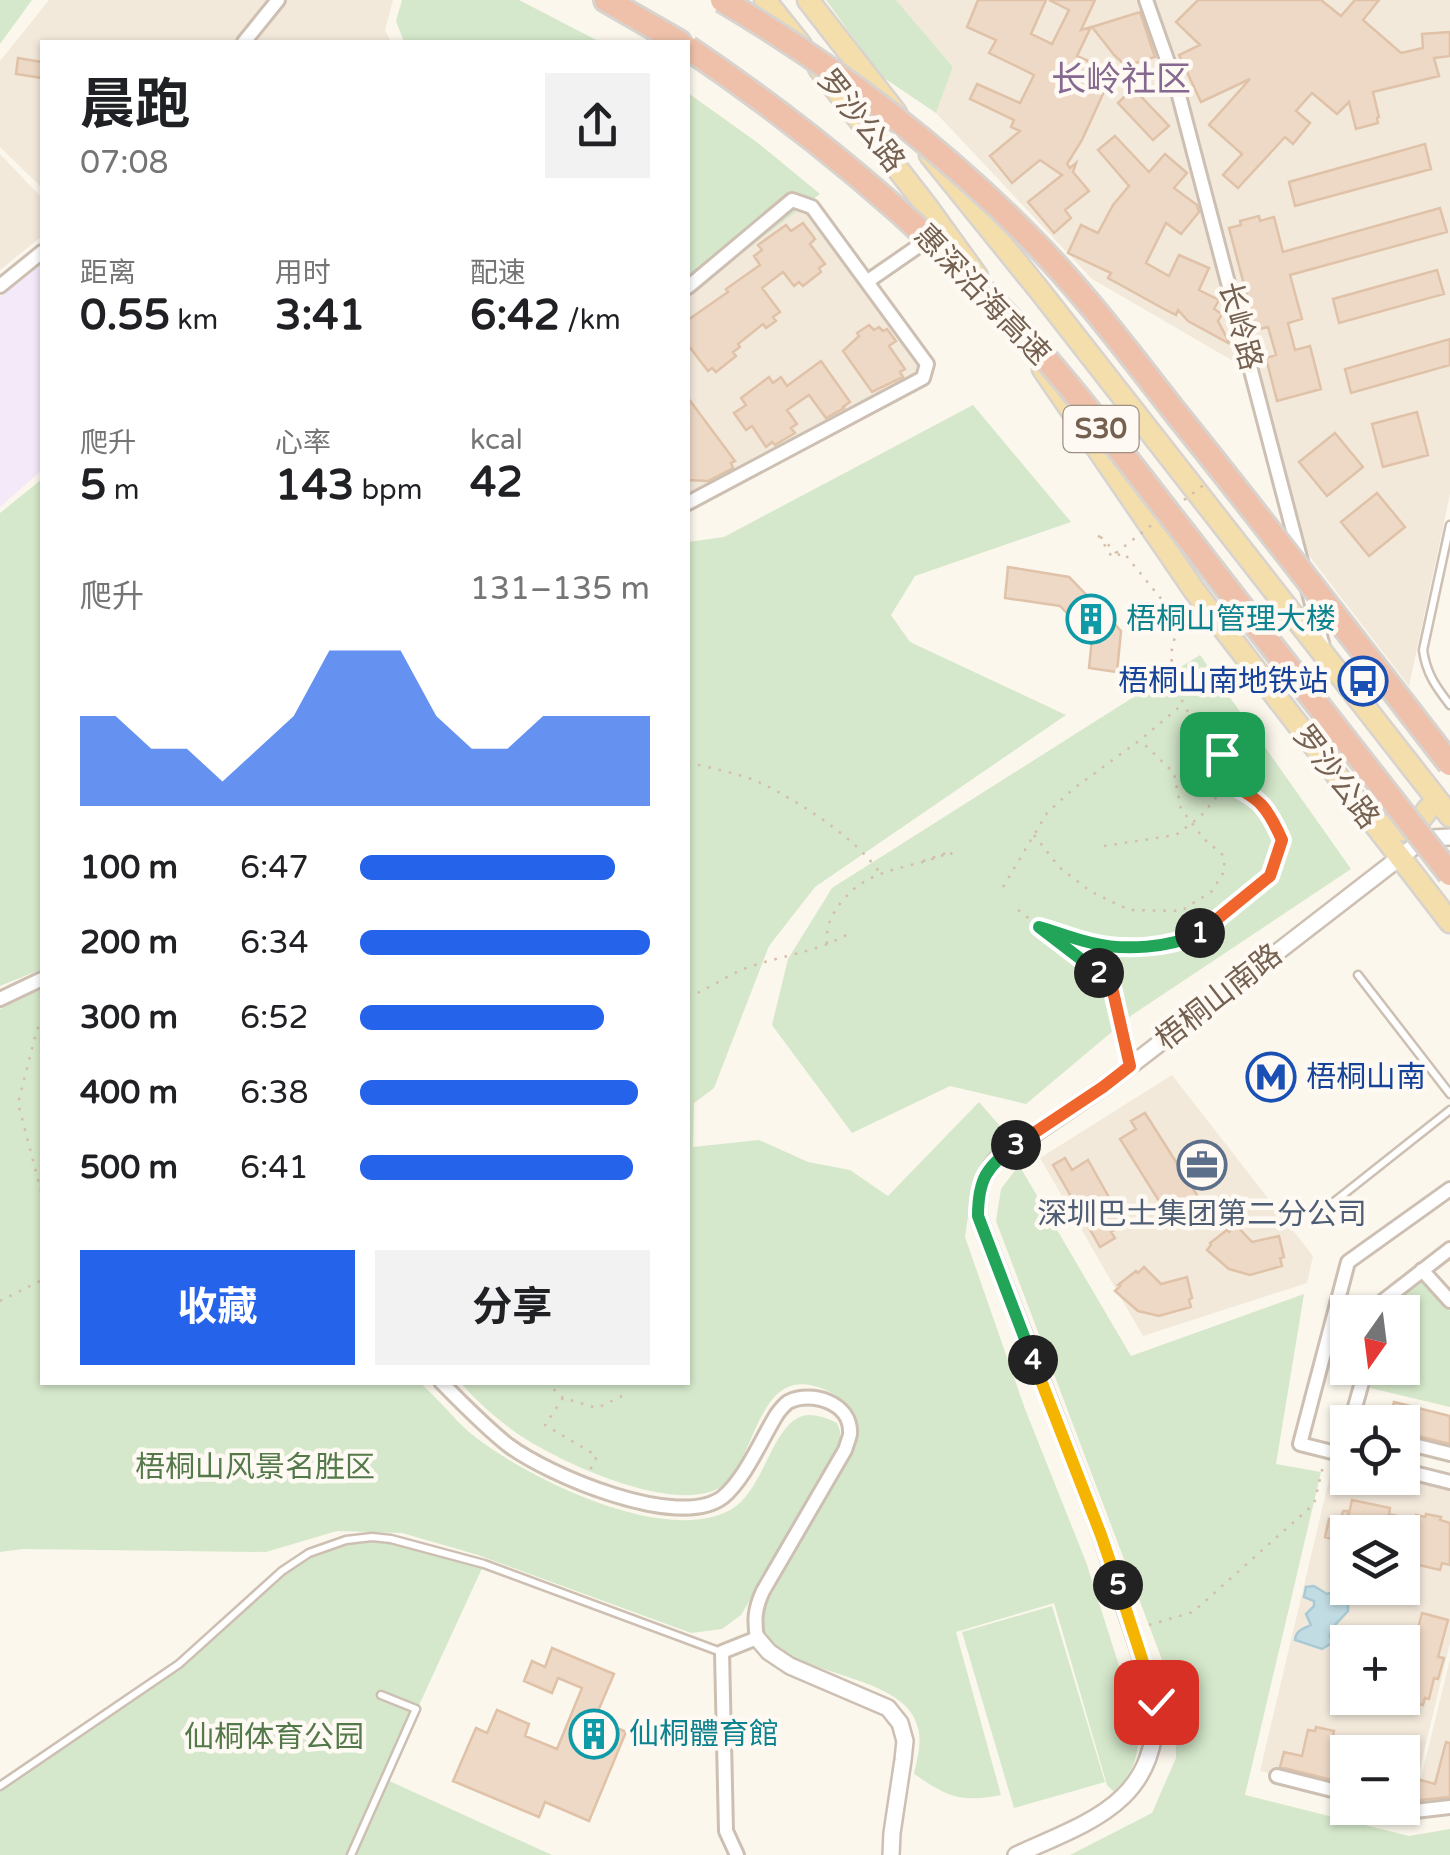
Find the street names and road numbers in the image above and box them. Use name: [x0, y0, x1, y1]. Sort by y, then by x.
street label: 罗沙公路: [809, 62, 913, 180]
street label: 惠深沿海高速: [906, 217, 1058, 373]
street label: 长岭路: [1210, 278, 1270, 374]
road number: S30: [1064, 406, 1138, 452]
street label: 罗沙公路: [1285, 718, 1387, 836]
street label: 梧桐山南路: [1149, 936, 1289, 1058]

